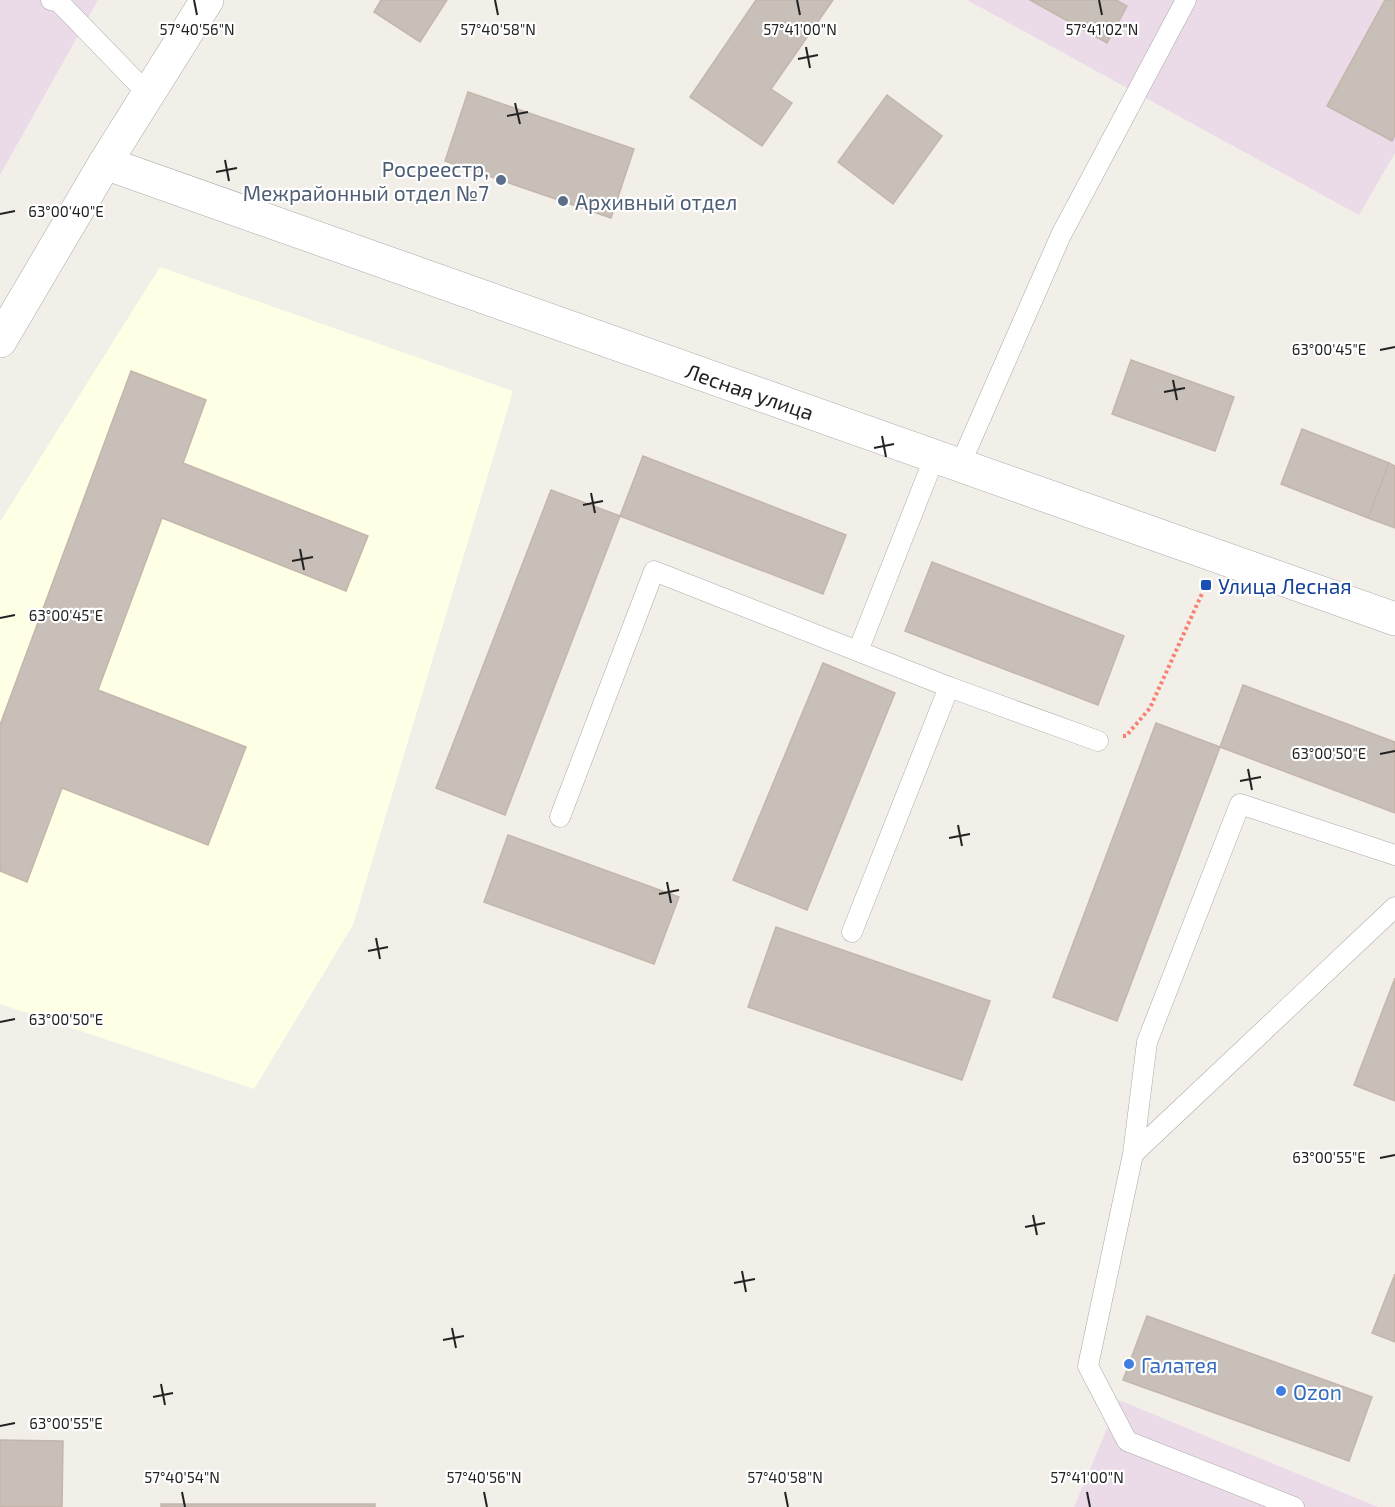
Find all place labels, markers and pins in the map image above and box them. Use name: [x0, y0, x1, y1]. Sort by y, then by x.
place label: Росреестр, Межрайонный отдел №7: [243, 156, 489, 205]
marker: Росреестр, Межрайонный отдел №7: [494, 173, 508, 187]
place label: Архивный отдел: [575, 189, 737, 214]
marker: Архивный отдел: [556, 194, 570, 208]
place label: Улица Лесная: [1218, 573, 1352, 598]
marker: Улица Лесная: [1199, 578, 1213, 592]
place label: Галатея: [1141, 1352, 1217, 1377]
marker: Галатея: [1122, 1357, 1136, 1371]
place label: Ozon: [1293, 1379, 1342, 1404]
marker: Ozon: [1274, 1384, 1288, 1398]

